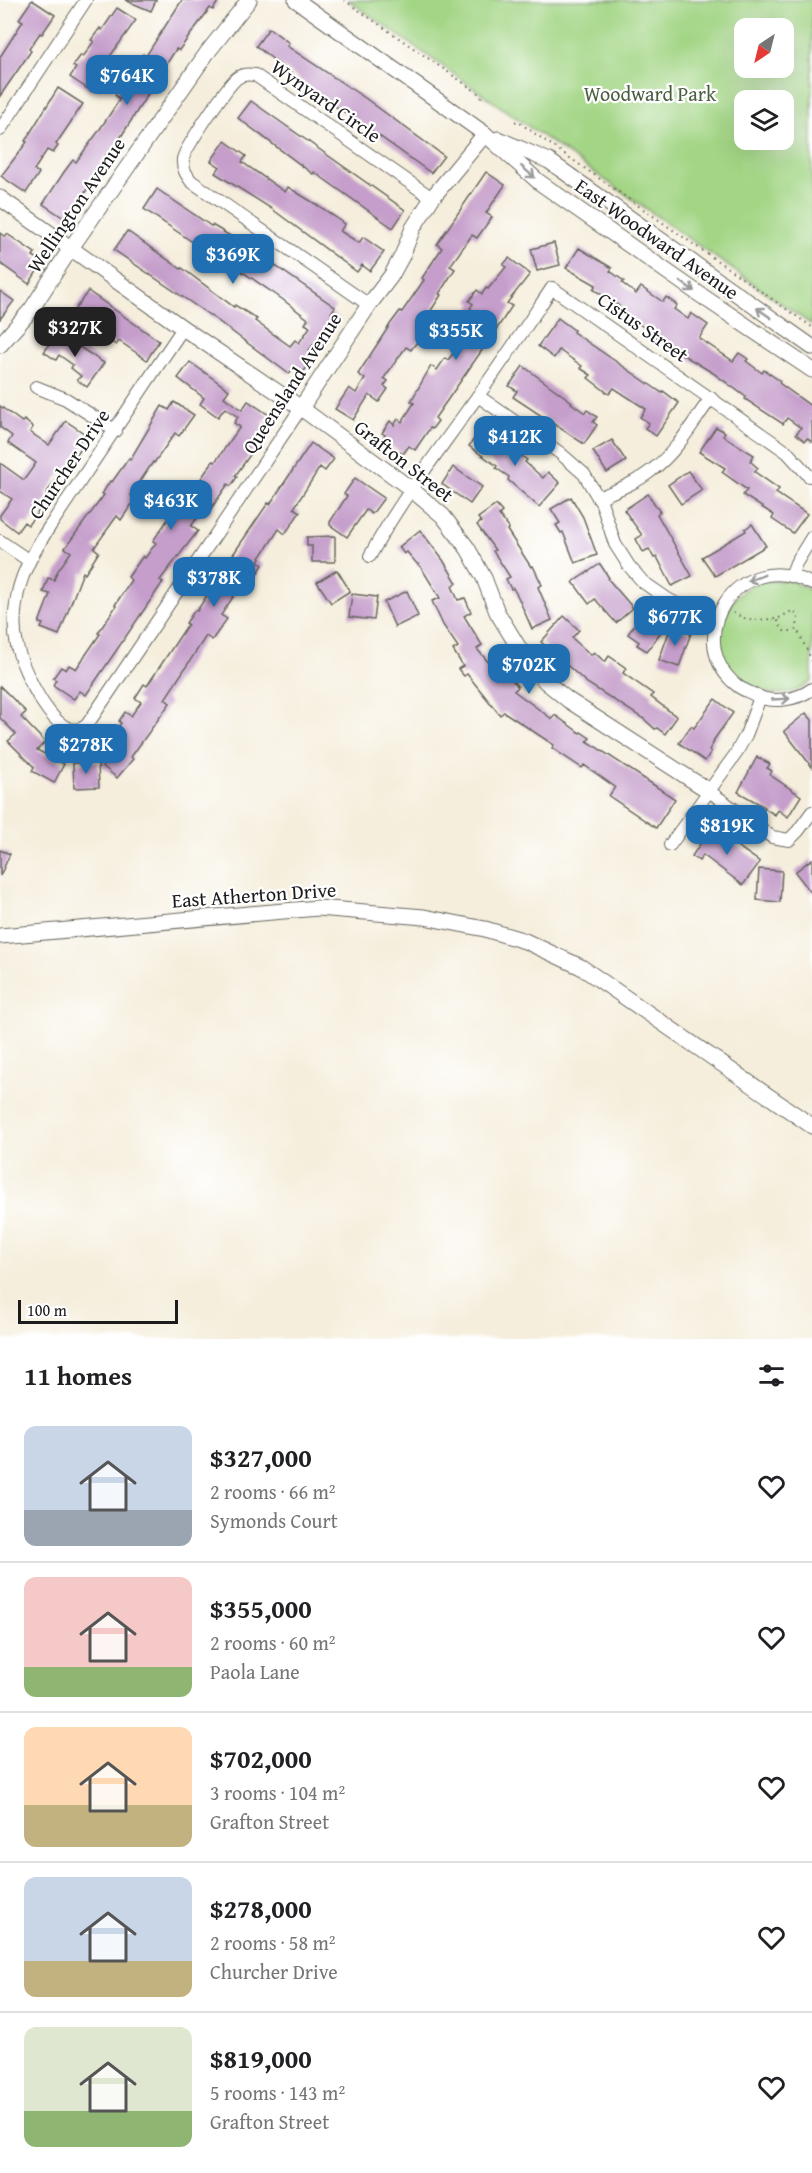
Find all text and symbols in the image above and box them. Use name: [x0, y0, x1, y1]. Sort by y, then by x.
north arrow: [734, 18, 794, 78]
map controls: [734, 18, 794, 150]
street label: Wynyard Circle: [265, 52, 387, 149]
pin: $764K: [85, 55, 169, 106]
text: $764K: [100, 60, 154, 89]
park label: Woodward Park: [584, 79, 717, 108]
button: layers: [734, 90, 794, 150]
street label: Wellington Avenue: [19, 131, 132, 278]
one-way arrow: [521, 165, 536, 179]
street label: East Woodward Avenue: [569, 171, 745, 306]
pin: $369K: [191, 234, 275, 285]
text: $369K: [206, 239, 260, 268]
one-way arrow: [678, 280, 694, 292]
street label: Cistus Street: [592, 285, 695, 369]
street label: Queensland Avenue: [235, 306, 348, 459]
pin: $327K: [33, 307, 117, 358]
one-way arrow: [757, 307, 773, 319]
pin: $355K: [414, 310, 498, 361]
text: $327K: [48, 312, 102, 341]
text: $355K: [429, 315, 483, 344]
street label: Churcher Drive: [21, 403, 116, 525]
street label: Grafton Street: [348, 412, 460, 509]
pin: $412K: [473, 416, 557, 467]
text: $412K: [488, 421, 542, 450]
pin: $463K: [129, 480, 213, 531]
text: $463K: [144, 485, 198, 514]
pin: $378K: [172, 557, 256, 608]
text: $378K: [187, 562, 241, 591]
one-way arrow: [748, 574, 766, 585]
pin: $677K: [633, 596, 717, 647]
text: $677K: [648, 601, 702, 630]
pin: $702K: [487, 644, 571, 695]
text: $702K: [502, 649, 556, 678]
one-way arrow: [771, 693, 791, 704]
pin: $278K: [44, 724, 128, 775]
text: $278K: [59, 729, 113, 758]
pin: $819K: [685, 805, 769, 856]
text: $819K: [700, 810, 754, 839]
street label: East Atherton Drive: [171, 874, 337, 915]
scale bar: [18, 1297, 178, 1324]
text: 100 m: [27, 1298, 67, 1322]
text: 11 homes: [24, 1356, 132, 1395]
icon: filters: [755, 1359, 788, 1392]
text: $327,000: [210, 1438, 312, 1477]
icon: home: [72, 1450, 144, 1522]
icon: heart: [755, 1470, 788, 1503]
text: 2 rooms · 66 m²: [210, 1477, 336, 1506]
text: Symonds Court: [210, 1506, 338, 1535]
text: $355,000: [210, 1589, 312, 1628]
icon: home: [72, 1601, 144, 1673]
icon: heart: [755, 1621, 788, 1654]
text: 2 rooms · 60 m²: [210, 1628, 336, 1657]
text: Paola Lane: [210, 1657, 300, 1686]
text: $702,000: [210, 1739, 312, 1778]
icon: home: [72, 1751, 144, 1823]
icon: heart: [755, 1771, 788, 1804]
text: 3 rooms · 104 m²: [210, 1778, 345, 1807]
text: Grafton Street: [210, 1807, 329, 1836]
text: $278,000: [210, 1889, 312, 1928]
icon: home: [72, 1901, 144, 1973]
icon: heart: [755, 1921, 788, 1954]
text: 2 rooms · 58 m²: [210, 1928, 336, 1957]
text: Churcher Drive: [210, 1957, 338, 1986]
text: $819,000: [210, 2039, 312, 2078]
icon: home: [72, 2051, 144, 2123]
icon: heart: [755, 2071, 788, 2104]
text: 5 rooms · 143 m²: [210, 2078, 345, 2107]
text: Grafton Street: [210, 2107, 329, 2136]

